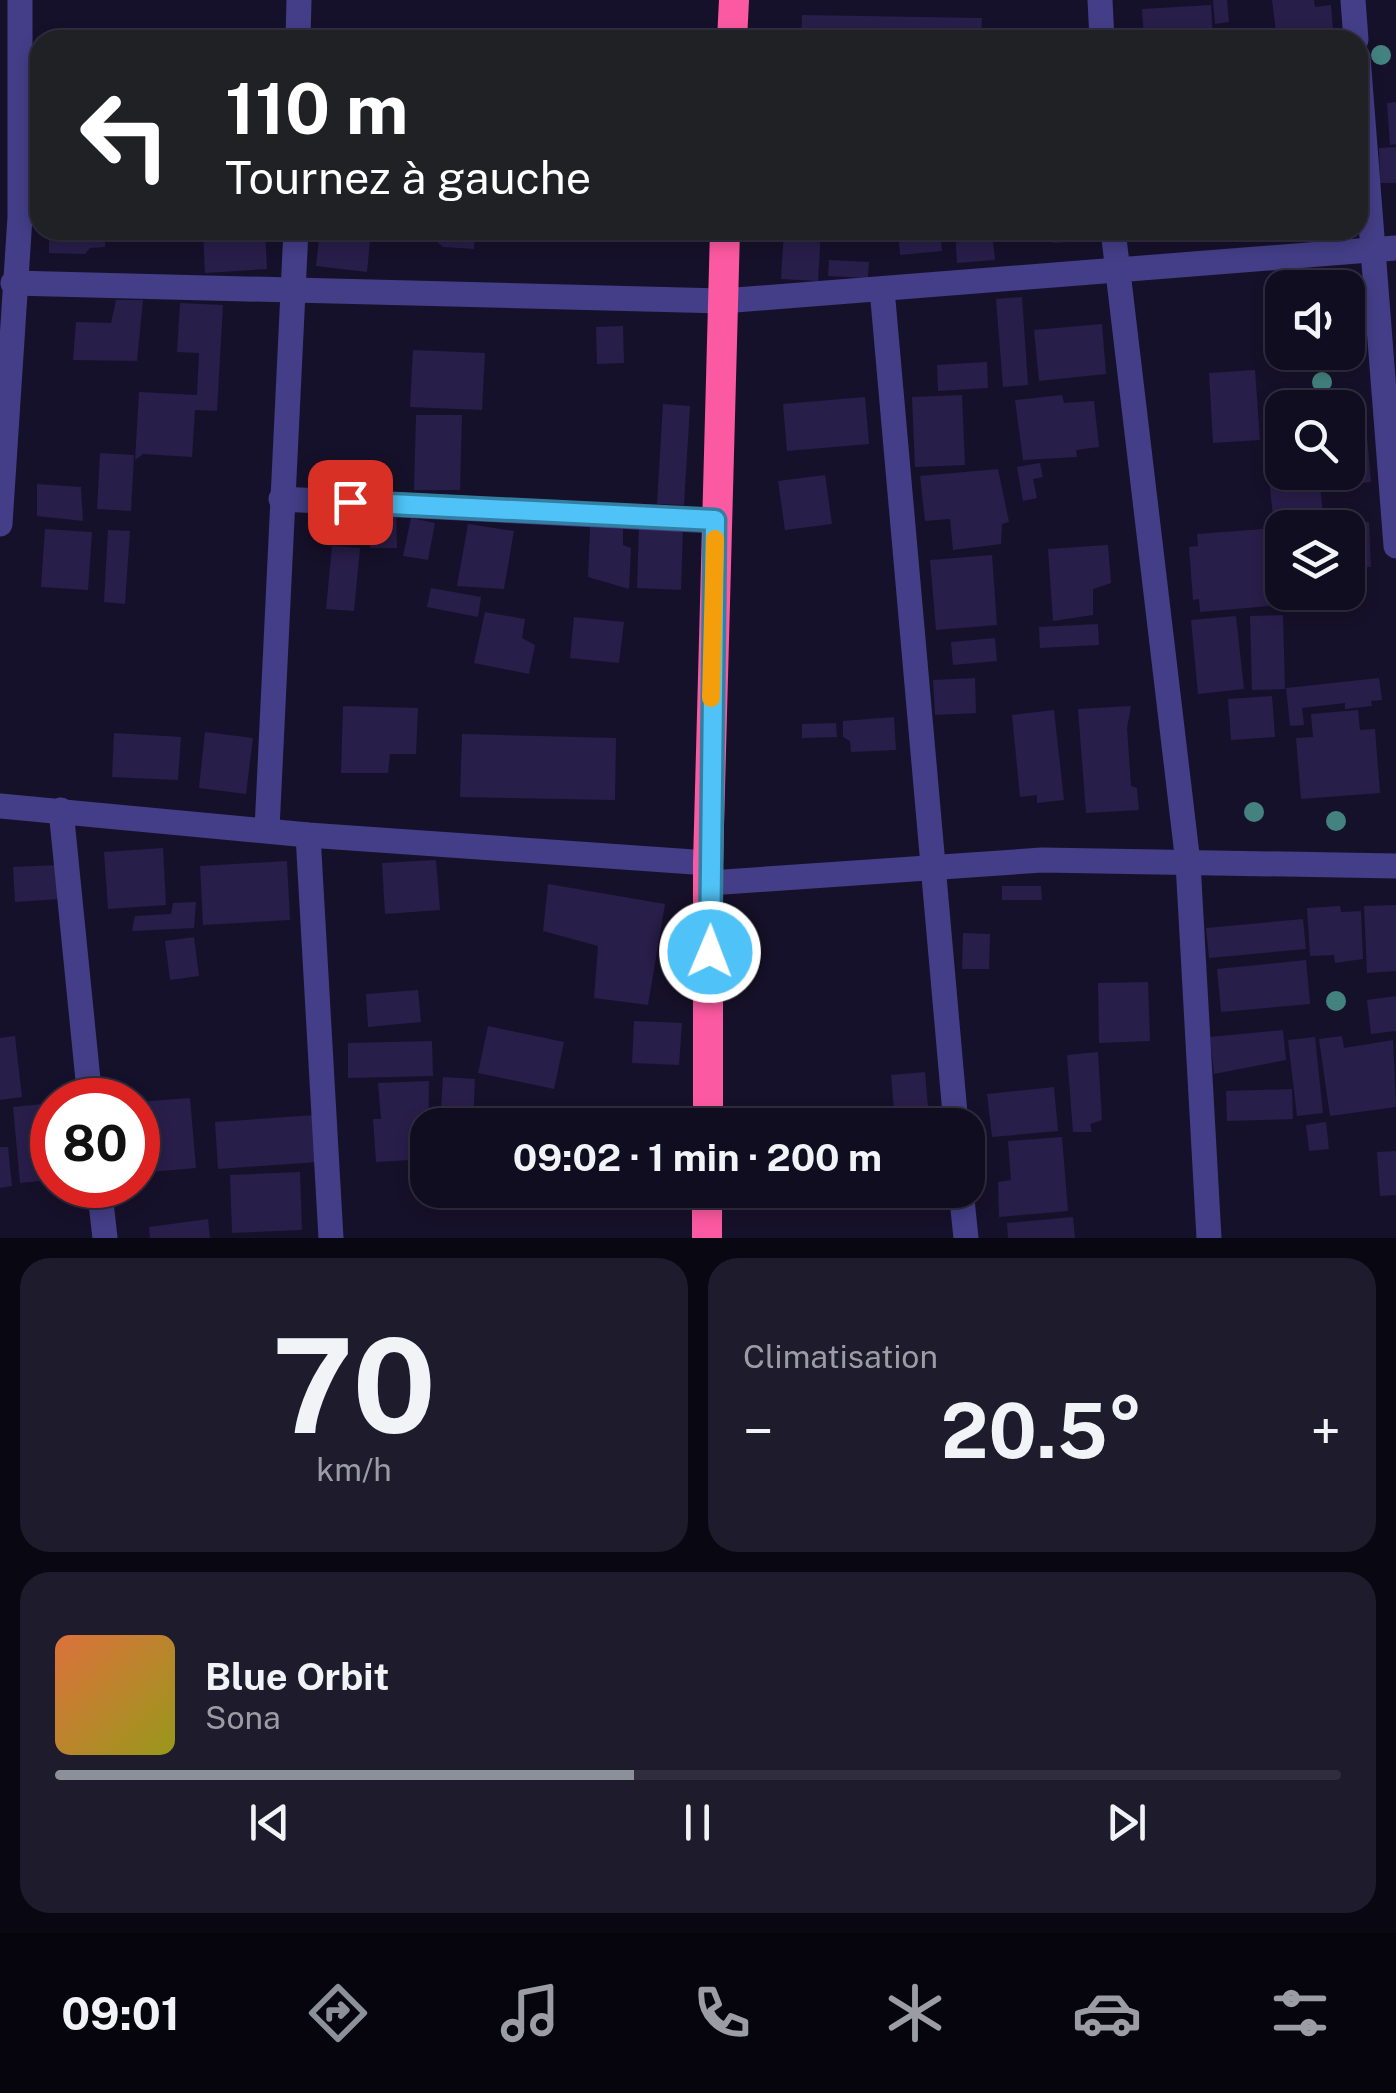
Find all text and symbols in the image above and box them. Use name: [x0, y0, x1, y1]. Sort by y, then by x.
text: 110 m: [225, 67, 409, 150]
icon: left: [60, 70, 190, 200]
text: Tournez à gauche: [225, 151, 591, 204]
map controls: [1265, 270, 1365, 610]
button: sound: [1265, 270, 1365, 370]
button: search: [1265, 390, 1365, 490]
pin: [308, 460, 393, 545]
icon: arrive: [323, 475, 378, 530]
button: layers: [1265, 510, 1365, 610]
position arrow: [658, 900, 762, 1004]
speed limit sign: 80: [30, 1078, 160, 1208]
text: 09:02 · 1 min · 200 m: [513, 1135, 882, 1180]
text: 70: [272, 1310, 436, 1462]
text: Climatisation: [743, 1338, 938, 1375]
text: 20.5°: [941, 1387, 1143, 1475]
text: −: [743, 1399, 774, 1463]
text: +: [1310, 1399, 1341, 1463]
text: km/h: [316, 1451, 392, 1488]
text: Blue Orbit: [205, 1654, 389, 1699]
text: Sona: [205, 1699, 281, 1736]
icon: previous: [242, 1795, 297, 1850]
icon: pause: [670, 1795, 725, 1850]
icon: next: [1099, 1795, 1154, 1850]
icon: directions: [303, 1978, 373, 2048]
icon: music: [495, 1978, 565, 2048]
icon: phone: [687, 1978, 757, 2048]
icon: climate: [880, 1978, 950, 2048]
icon: car: [1072, 1978, 1142, 2048]
icon: filters: [1265, 1978, 1335, 2048]
text: 09:01: [61, 1987, 180, 2040]

